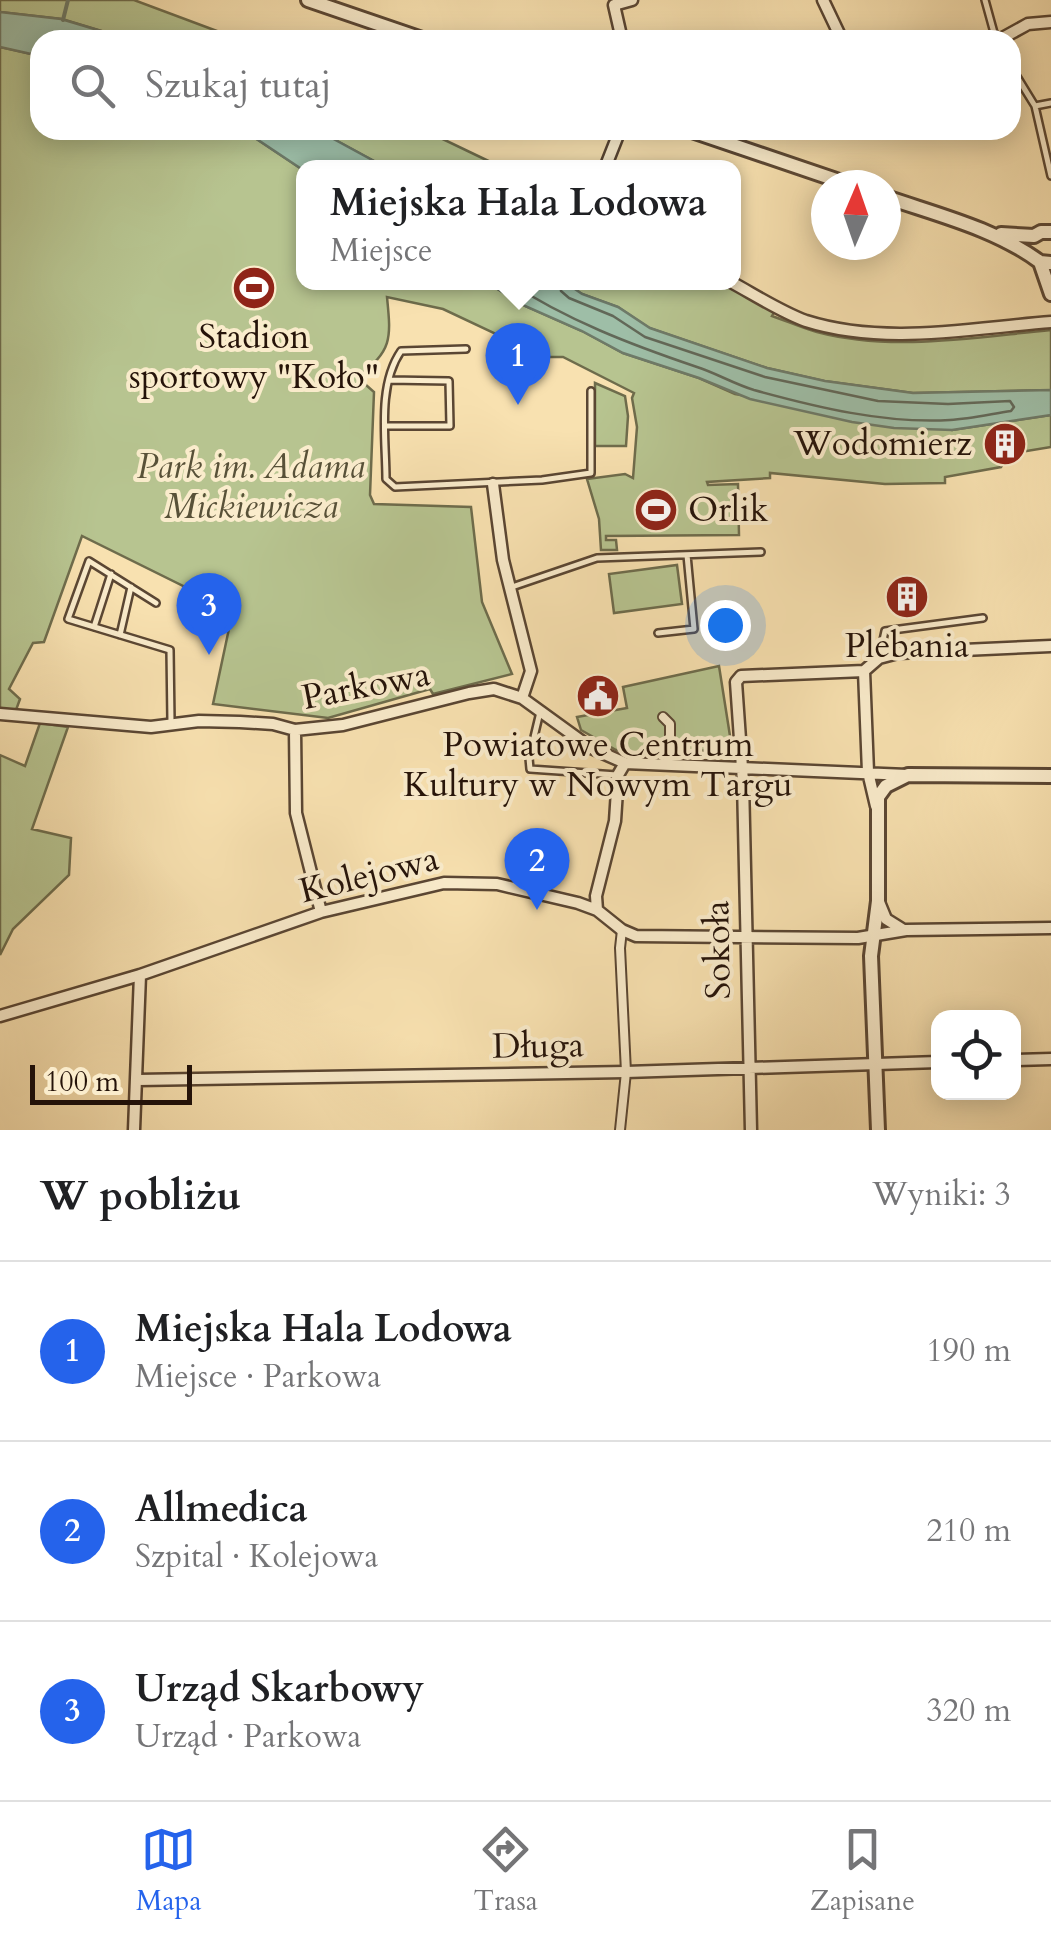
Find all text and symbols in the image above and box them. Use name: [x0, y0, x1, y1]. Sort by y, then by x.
search box: [30, 30, 1021, 140]
icon: search: [65, 58, 120, 113]
text: Szukaj tutaj: [145, 59, 332, 111]
popup: [296, 160, 741, 290]
north arrow: [811, 170, 901, 260]
text: Miejska Hala Lodowa: [330, 177, 707, 229]
text: Miejsce: [330, 229, 433, 273]
sports icon: Stadion sportowy "Koło": [231, 265, 277, 311]
place label: Stadion sportowy "Koło": [129, 313, 379, 401]
pin: 1: [486, 322, 550, 405]
place label: Wodomierz: [792, 420, 972, 468]
building icon: Wodomierz: [982, 421, 1028, 467]
park label: Park im. Adama Mickiewicza: [137, 443, 365, 531]
place label: Orlik: [688, 486, 769, 534]
sports icon: Orlik: [633, 487, 679, 533]
pin: 3: [176, 572, 242, 655]
building icon: Plebania: [884, 574, 930, 620]
your location: [700, 600, 751, 651]
place label: Plebania: [845, 622, 969, 670]
street label: Parkowa: [298, 650, 434, 722]
public building icon: Powiatowe Centrum Kultury w Nowym Targu: [575, 673, 621, 719]
place label: Powiatowe Centrum Kultury w Nowym Targu: [403, 721, 793, 809]
pin: 2: [504, 828, 570, 910]
street label: Kolejowa: [294, 835, 444, 915]
street label: Sokoła: [693, 900, 743, 1000]
map controls: [931, 1010, 1021, 1100]
button: locate: [931, 1010, 1021, 1100]
street label: Długa: [492, 1021, 584, 1071]
scale bar: [30, 1060, 192, 1104]
text: 100 m: [45, 1063, 119, 1101]
text: W pobliżu: [40, 1167, 241, 1224]
text: Wyniki: 3: [872, 1173, 1011, 1217]
text: Miejska Hala Lodowa: [135, 1303, 512, 1355]
text: 1: [64, 1329, 81, 1373]
text: 190 m: [926, 1329, 1011, 1373]
text: Miejsce · Parkowa: [135, 1355, 381, 1399]
text: Allmedica: [135, 1483, 308, 1535]
text: 2: [64, 1509, 81, 1553]
text: 210 m: [926, 1509, 1011, 1553]
text: Szpital · Kolejowa: [135, 1535, 378, 1579]
text: Urząd Skarbowy: [135, 1663, 424, 1715]
text: 3: [64, 1689, 81, 1733]
text: 320 m: [926, 1689, 1011, 1733]
text: Urząd · Parkowa: [135, 1715, 361, 1759]
tab: Mapa: [136, 1822, 202, 1920]
tab: Trasa: [474, 1822, 538, 1920]
tab: Zapisane: [810, 1822, 915, 1920]

